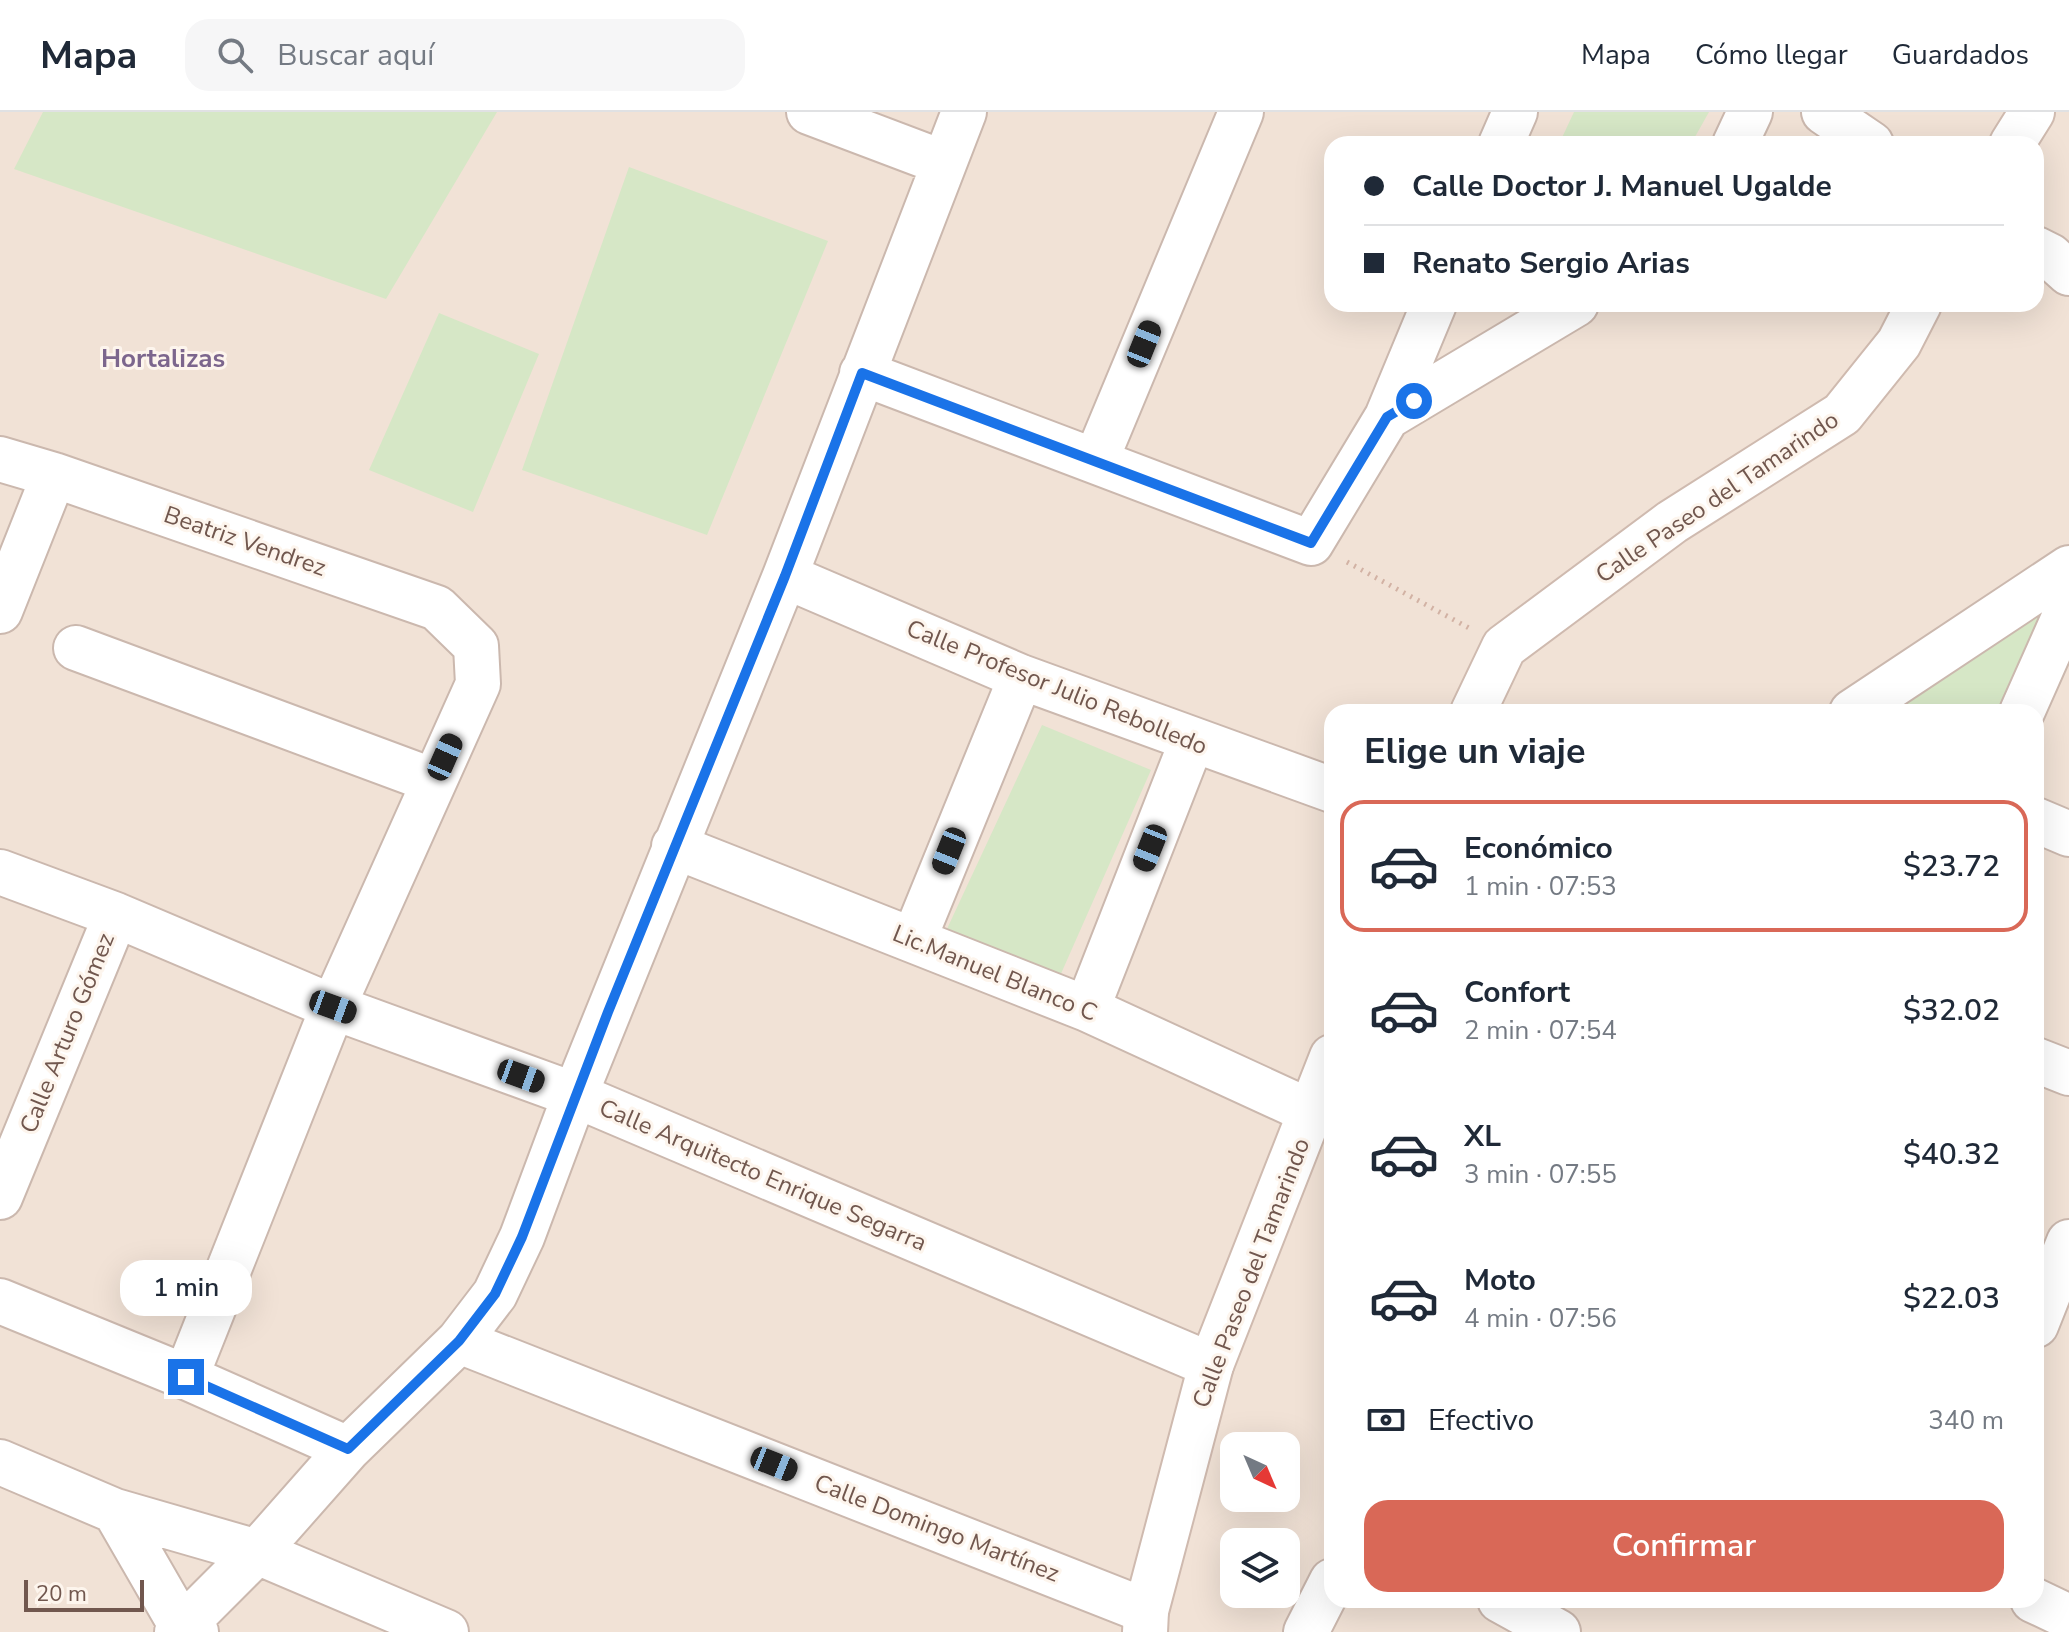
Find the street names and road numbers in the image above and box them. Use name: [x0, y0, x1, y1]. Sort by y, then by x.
street label: Calle Paseo del Tamarindo: [1589, 404, 1845, 590]
street label: Beatriz Vendrez: [160, 498, 330, 584]
street label: Calle Profesor Julio Rebolledo: [902, 612, 1212, 762]
street label: Lic.Manuel Blanco C: [888, 917, 1102, 1029]
street label: Calle Arturo Gómez: [12, 928, 122, 1138]
street label: Calle Arquitecto Enrique Segarra: [594, 1091, 932, 1259]
street label: Calle Paseo del Tamarindo: [1185, 1134, 1317, 1412]
street label: Calle Domingo Martínez: [810, 1466, 1064, 1590]

